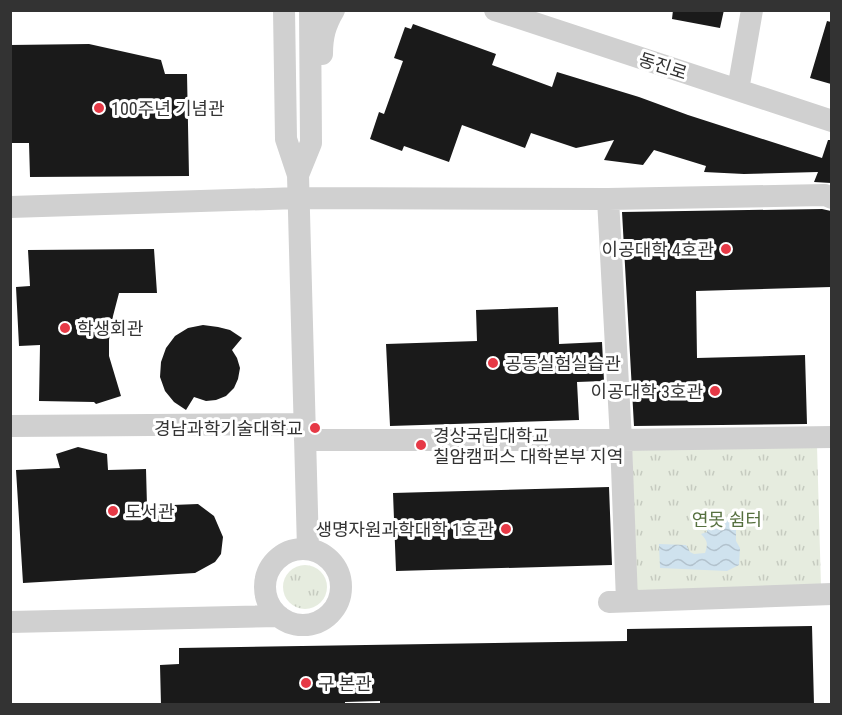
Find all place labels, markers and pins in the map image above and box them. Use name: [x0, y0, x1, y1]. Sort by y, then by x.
place label: 100주년 기념관: [111, 98, 225, 119]
marker: 100주년 기념관: [92, 101, 106, 115]
place label: 이공대학 4호관: [602, 239, 714, 260]
marker: 이공대학 4호관: [719, 242, 733, 256]
place label: 학생회관: [77, 318, 144, 339]
marker: 학생회관: [58, 321, 72, 335]
place label: 공동실험실습관: [505, 353, 621, 374]
marker: 공동실험실습관: [486, 356, 500, 370]
place label: 이공대학 3호관: [591, 381, 703, 402]
marker: 이공대학 3호관: [708, 384, 722, 398]
place label: 경남과학기술대학교: [154, 418, 303, 439]
marker: 경남과학기술대학교: [308, 421, 322, 435]
place label: 경상국립대학교 칠암캠퍼스 대학본부 지역: [433, 425, 623, 467]
marker: 경상국립대학교 칠암캠퍼스 대학본부 지역: [414, 438, 428, 452]
place label: 도서관: [125, 501, 175, 522]
marker: 도서관: [106, 504, 120, 518]
place label: 생명자원과학대학 1호관: [315, 519, 494, 540]
marker: 생명자원과학대학 1호관: [499, 522, 513, 536]
place label: 구 본관: [318, 673, 372, 694]
marker: 구 본관: [299, 676, 313, 690]

